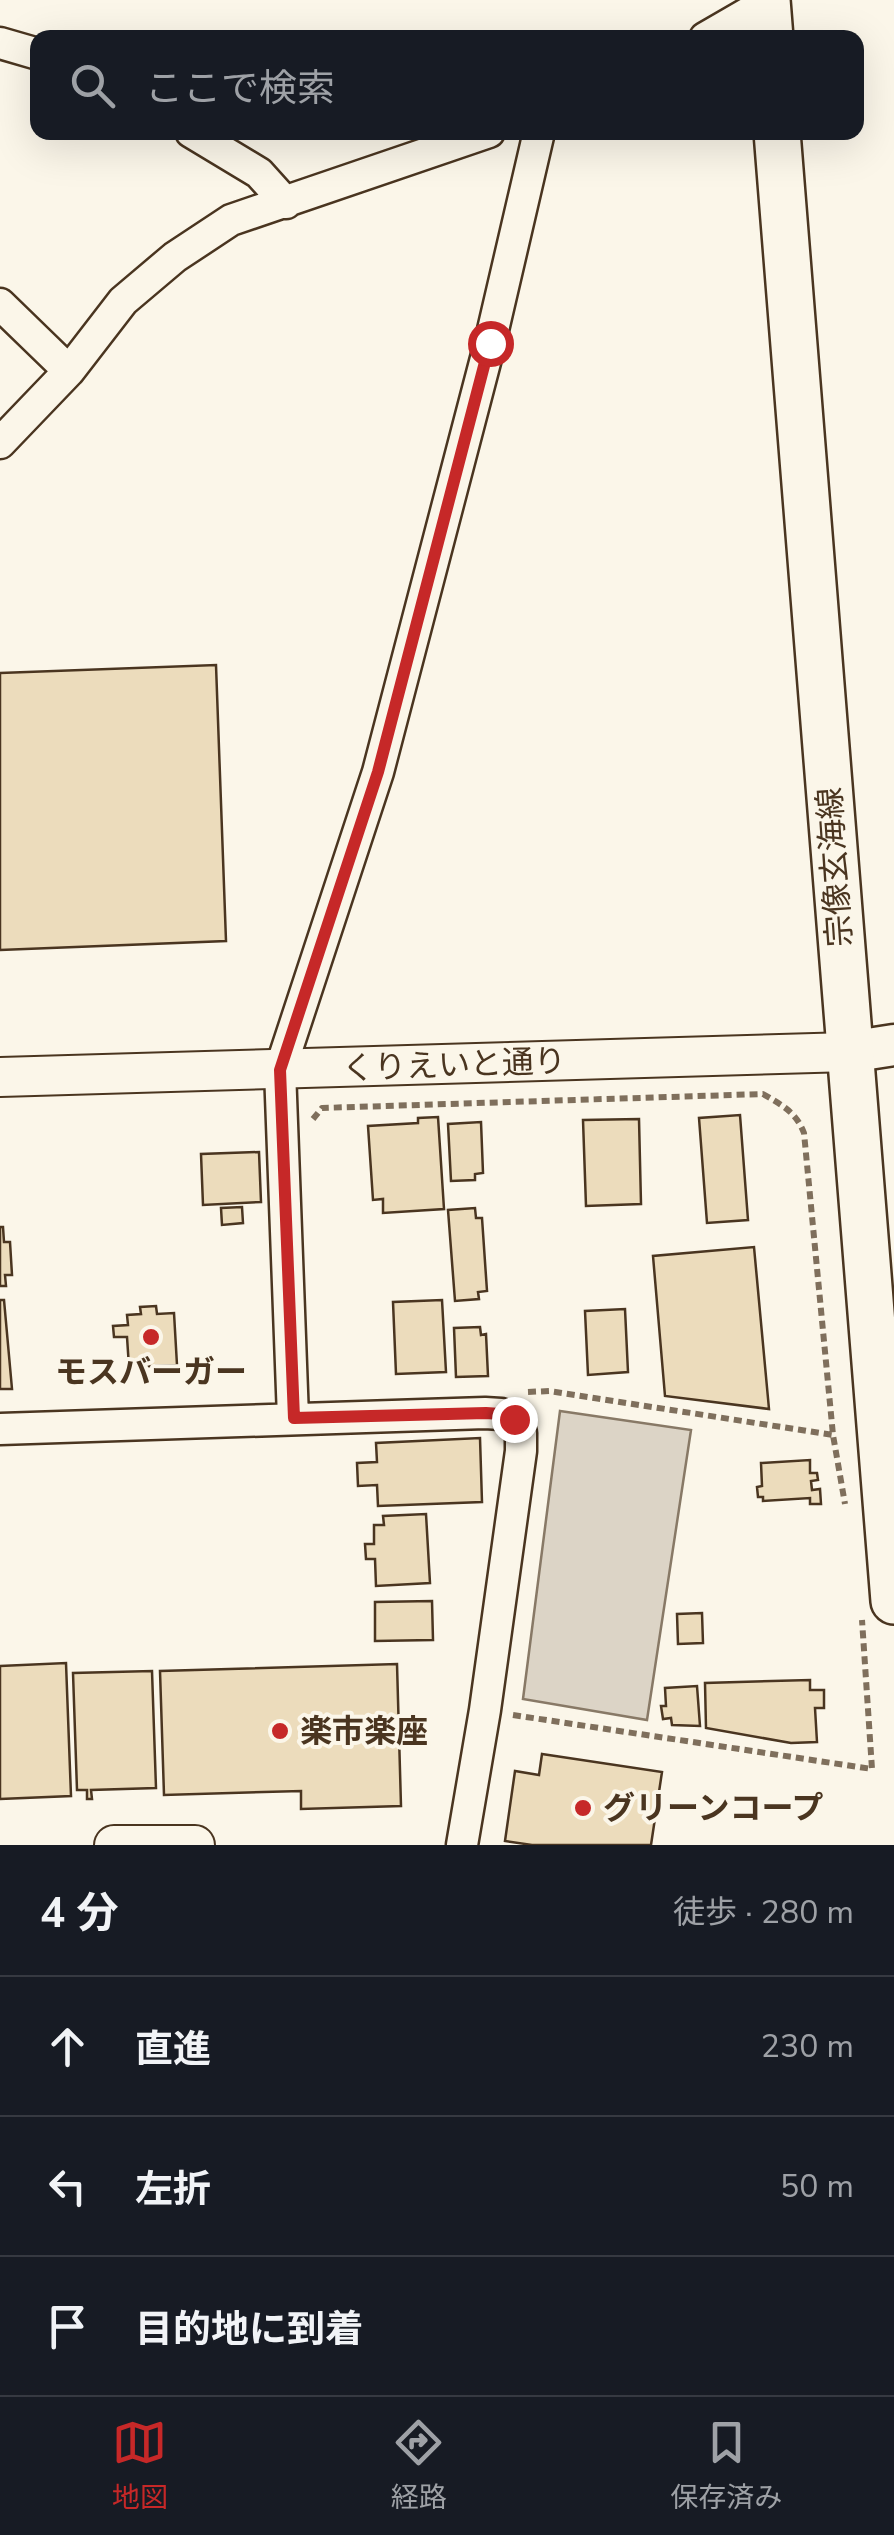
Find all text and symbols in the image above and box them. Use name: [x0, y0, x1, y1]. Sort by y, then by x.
search box: [30, 30, 864, 140]
icon: search: [65, 58, 120, 113]
text: ここで検索: [145, 63, 335, 114]
route start: [468, 321, 514, 367]
street label: 宗像玄海線: [808, 786, 862, 948]
street label: くりえいと通り: [341, 1040, 567, 1090]
marker: モスバーガー: [140, 1326, 162, 1348]
place label: モスバーガー: [55, 1351, 247, 1394]
route end: [492, 1397, 538, 1443]
place label: 楽市楽座: [300, 1710, 428, 1753]
marker: 楽市楽座: [269, 1720, 291, 1742]
place label: グリーンコープ: [603, 1787, 823, 1830]
marker: グリーンコープ: [572, 1797, 594, 1819]
text: 4 分: [40, 1885, 119, 1942]
text: 徒歩 · 280 m: [673, 1891, 854, 1934]
icon: ahead: [40, 2019, 95, 2074]
text: 直進: [135, 2024, 211, 2075]
text: 230 m: [761, 2025, 854, 2068]
icon: left: [40, 2159, 95, 2214]
text: 左折: [135, 2164, 211, 2215]
text: 50 m: [780, 2165, 854, 2208]
icon: arrive: [40, 2299, 95, 2354]
text: 目的地に到着: [135, 2304, 363, 2355]
tab: 地図: [112, 2415, 168, 2517]
tab: 経路: [391, 2415, 447, 2517]
tab: 保存済み: [670, 2415, 782, 2517]

